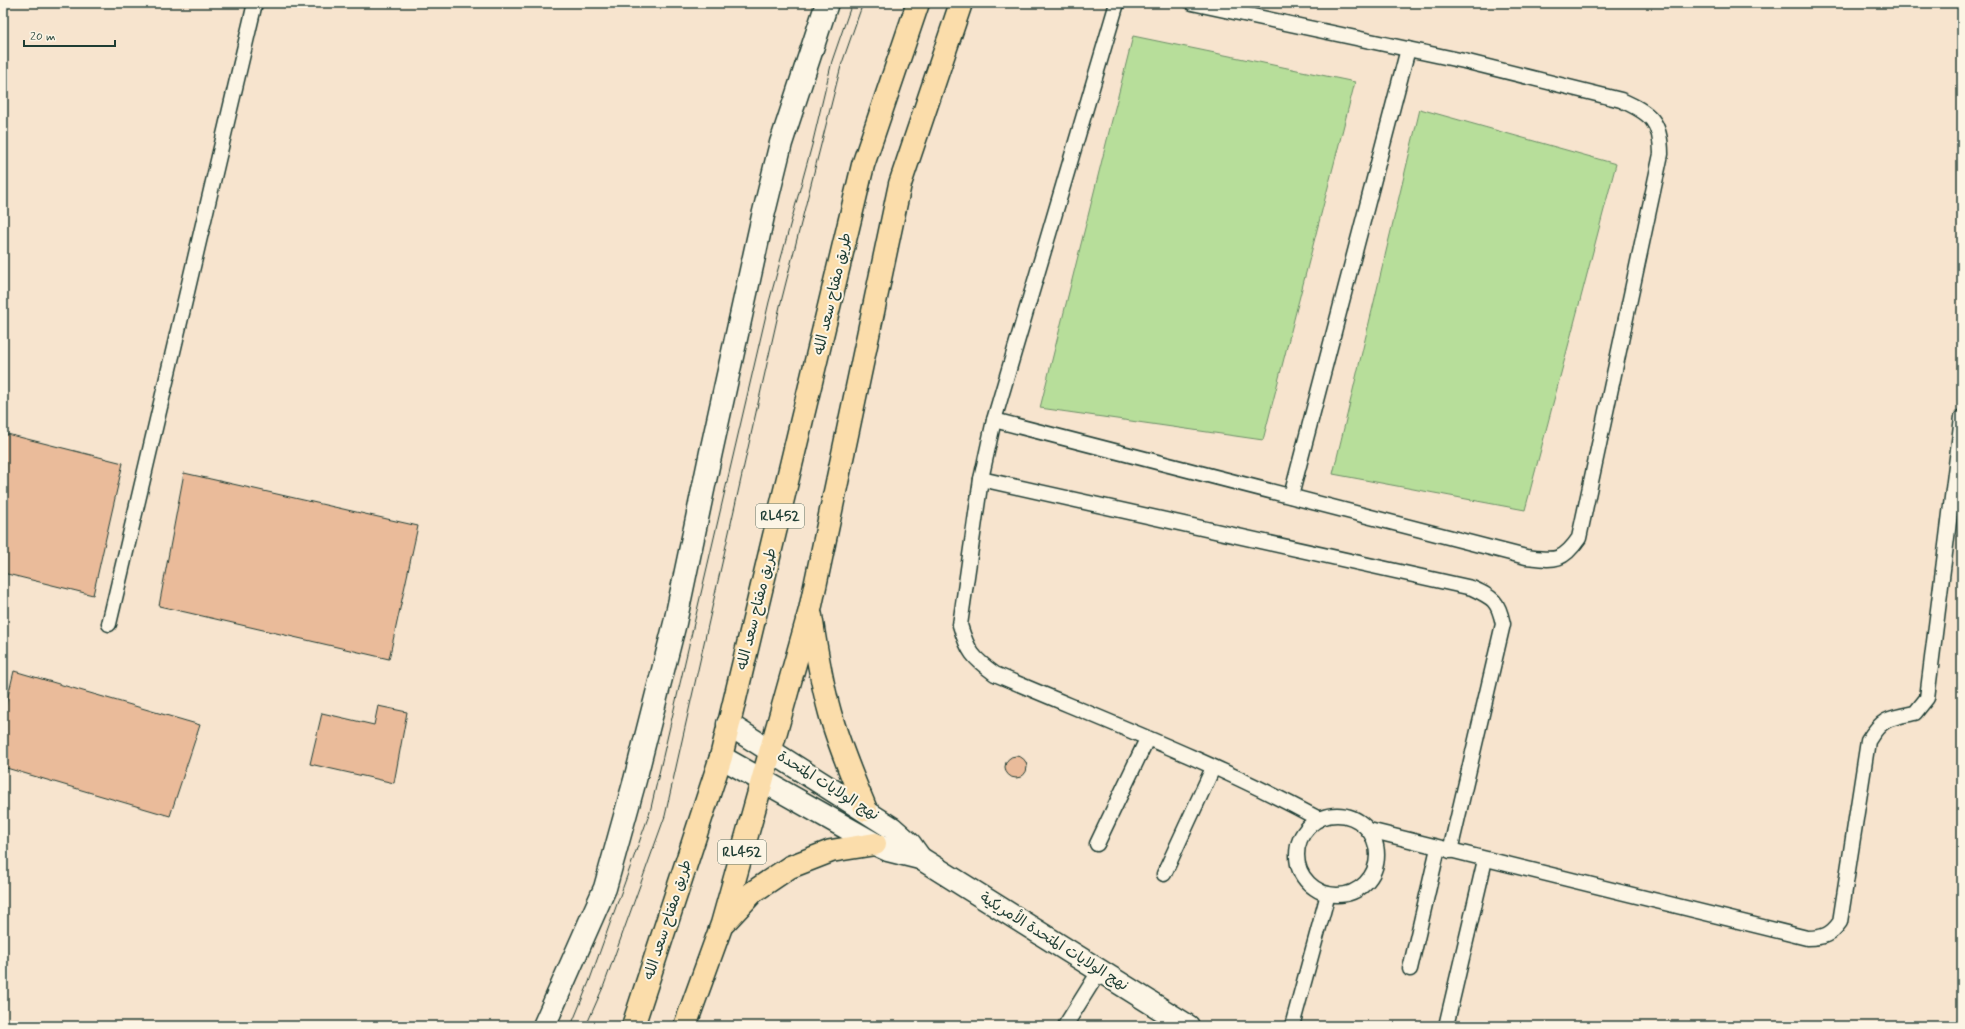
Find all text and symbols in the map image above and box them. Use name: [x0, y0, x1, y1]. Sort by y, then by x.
scale bar: [24, 22, 115, 48]
text: 20 m: [30, 29, 56, 45]
street label: طريق مفتاح سعد الله: [809, 231, 857, 357]
road number: RL452: [756, 504, 804, 528]
street label: طريق مفتاح سعد الله: [732, 546, 782, 672]
street label: نهج الولايات المتحدة: [773, 747, 883, 825]
road number: RL452: [718, 840, 766, 864]
street label: طريق مفتاح سعد الله: [639, 857, 697, 983]
street label: نهج الولايات المتحدة الأمريكية: [976, 887, 1133, 996]

